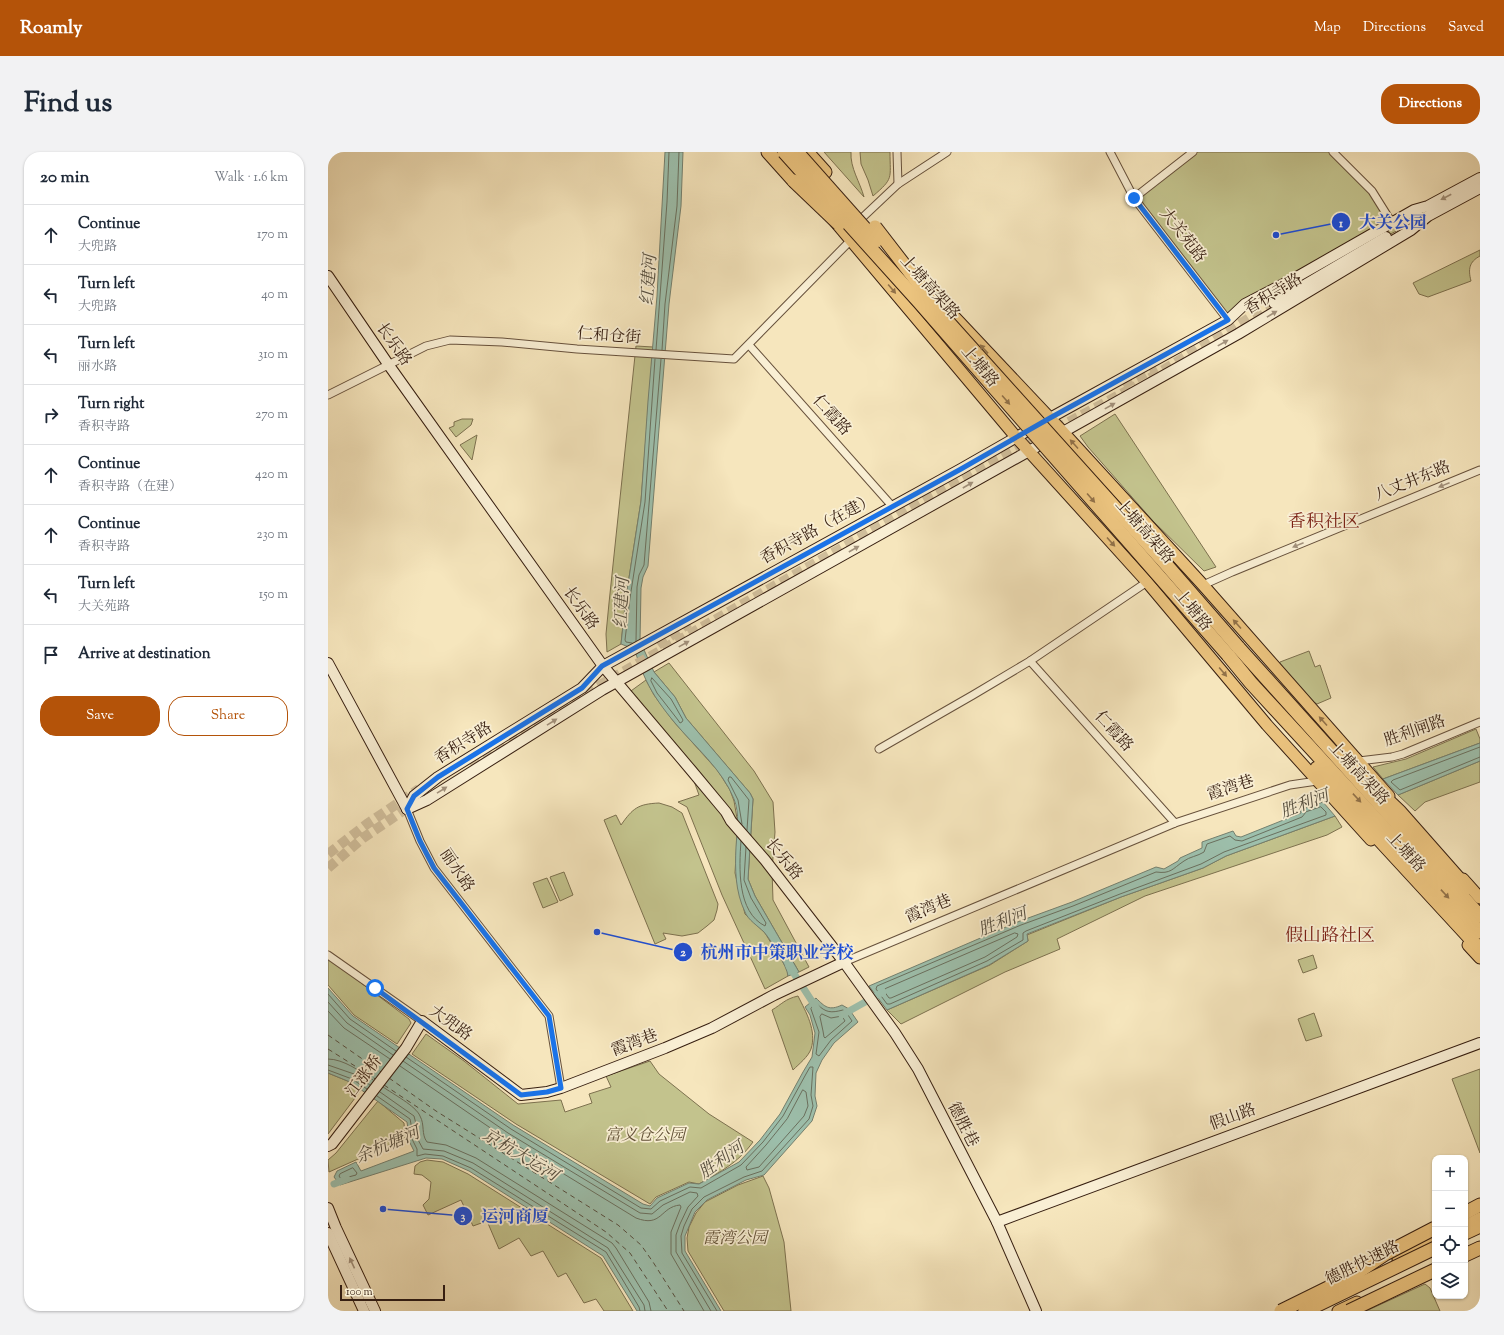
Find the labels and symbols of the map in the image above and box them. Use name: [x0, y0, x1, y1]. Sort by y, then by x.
route end: [1125, 189, 1143, 207]
one-way arrow: [1440, 193, 1452, 200]
street label: 大关苑路: [1153, 204, 1211, 268]
callout: 大关公园: [1331, 208, 1435, 237]
text: 大关公园: [1359, 212, 1427, 236]
text: 1: [1338, 215, 1344, 233]
water label: 红建河: [636, 251, 664, 306]
street label: 上塘高架路: [894, 251, 964, 325]
street label: 香积寺路: [1241, 269, 1307, 321]
one-way arrow: [887, 283, 896, 294]
one-way arrow: [1266, 311, 1278, 318]
street label: 长乐路: [370, 319, 416, 371]
street label: 仁和仓街: [576, 323, 642, 351]
one-way arrow: [1217, 339, 1229, 346]
street label: 上塘路: [955, 341, 1003, 393]
one-way arrow: [980, 343, 989, 354]
street label: 仁霞路: [806, 390, 856, 442]
one-way arrow: [1001, 395, 1010, 406]
one-way arrow: [1104, 403, 1116, 410]
one-way arrow: [1070, 439, 1079, 449]
street label: 八丈井东路: [1372, 456, 1454, 508]
one-way arrow: [962, 481, 973, 488]
one-way arrow: [1437, 482, 1449, 488]
street label: 香积寺路（在建）: [756, 489, 880, 571]
one-way arrow: [1087, 493, 1096, 503]
street label: 上塘高架路: [1109, 494, 1179, 570]
district label: 香积社区: [1288, 510, 1360, 536]
one-way arrow: [1106, 536, 1115, 547]
one-way arrow: [1292, 542, 1303, 548]
one-way arrow: [849, 545, 860, 552]
water label: 红建河: [610, 574, 636, 629]
street label: 长乐路: [557, 583, 603, 635]
street label: 上塘路: [1168, 585, 1216, 637]
one-way arrow: [1232, 618, 1241, 629]
one-way arrow: [678, 641, 690, 648]
one-way arrow: [1219, 667, 1228, 677]
street label: 仁霞路: [1088, 706, 1138, 758]
street label: 胜利闸路: [1381, 711, 1449, 753]
one-way arrow: [1318, 716, 1328, 726]
street label: 香积寺路: [431, 717, 497, 771]
one-way arrow: [546, 718, 558, 725]
street label: 上塘高架路: [1322, 737, 1394, 811]
street label: 霞湾巷: [1205, 771, 1257, 807]
water label: 胜利河: [1277, 784, 1336, 825]
one-way arrow: [436, 787, 448, 794]
one-way arrow: [1352, 794, 1361, 803]
street label: 上塘路: [1380, 828, 1430, 878]
street label: 长乐路: [759, 834, 807, 886]
street label: 丽水路: [433, 845, 479, 897]
one-way arrow: [1440, 889, 1450, 899]
street label: 霞湾巷: [902, 890, 956, 930]
water label: 胜利河: [975, 902, 1034, 943]
district label: 假山路社区: [1285, 924, 1375, 950]
callout: 杭州市中策职业学校: [673, 937, 862, 966]
text: 杭州市中策职业学校: [701, 942, 854, 966]
text: 2: [680, 944, 686, 962]
route start: [366, 979, 384, 997]
street label: 大兜路: [424, 1001, 476, 1047]
street label: 霞湾巷: [608, 1025, 662, 1063]
street label: 江涨桥: [341, 1051, 389, 1103]
street label: 德胜巷: [941, 1098, 983, 1152]
street label: 假山路: [1207, 1099, 1259, 1137]
water label: 余杭塘河: [352, 1120, 427, 1170]
water label: 京杭大运河: [477, 1124, 565, 1190]
park label: 富义仓公园: [605, 1125, 688, 1148]
water label: 胜利河: [694, 1135, 752, 1185]
callout: 运河商厦: [453, 1201, 557, 1230]
text: 运河商厦: [481, 1206, 549, 1230]
text: 3: [461, 1208, 466, 1226]
park label: 霞湾公园: [703, 1228, 770, 1251]
street label: 德胜快速路: [1322, 1236, 1404, 1292]
one-way arrow: [349, 1257, 355, 1268]
scale bar: [340, 1283, 445, 1302]

